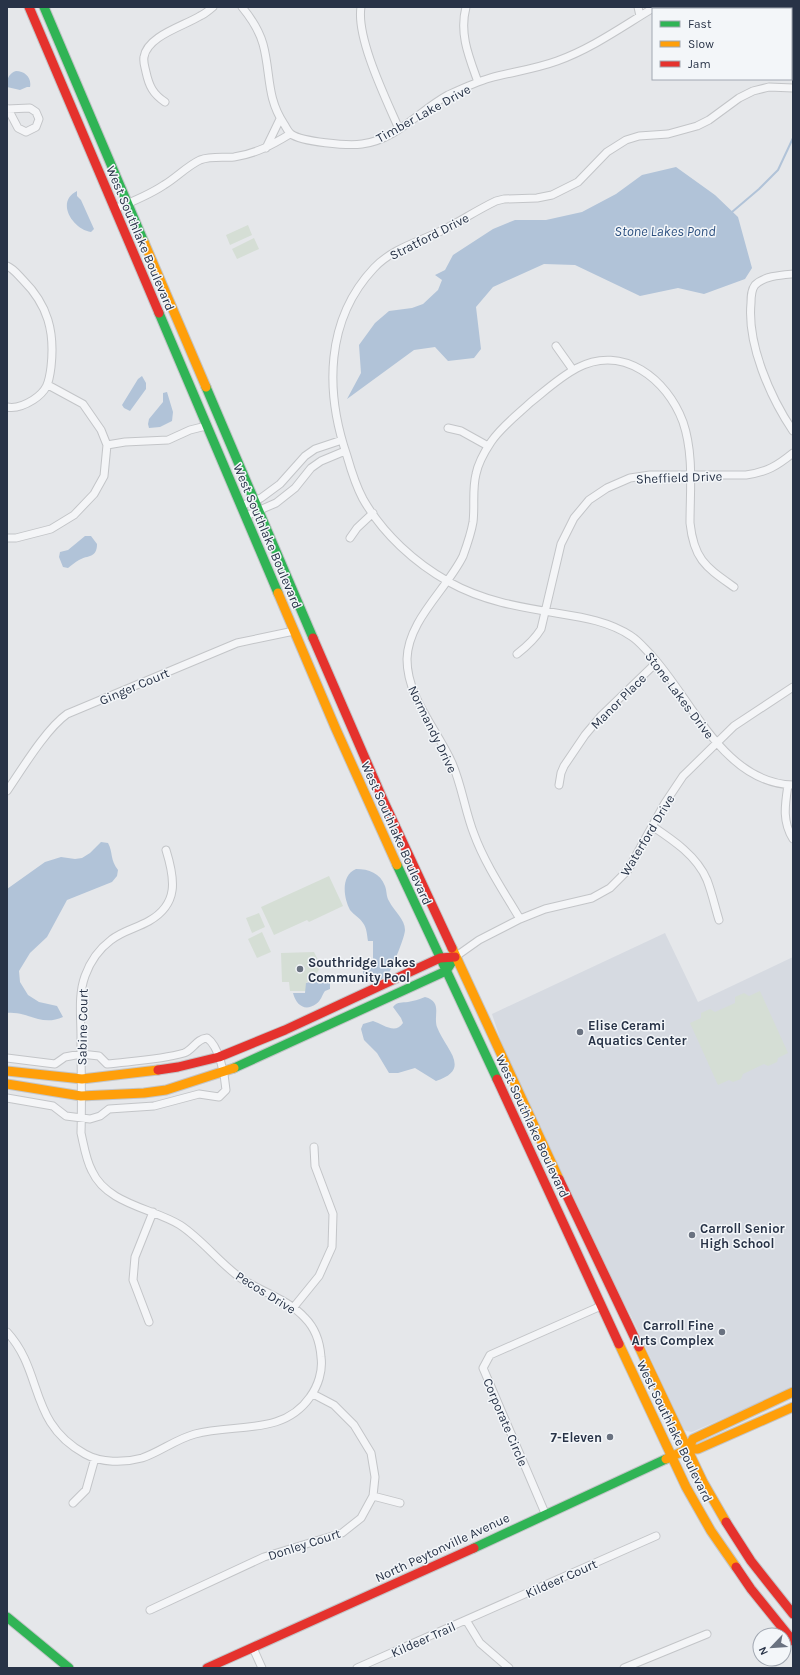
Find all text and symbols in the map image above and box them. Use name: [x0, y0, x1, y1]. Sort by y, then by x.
legend: [652, 8, 792, 80]
text: Fast: [688, 17, 712, 31]
text: Slow: [688, 37, 714, 51]
text: Jam: [688, 57, 711, 71]
street label: Timber Lake Drive: [374, 81, 473, 146]
street label: West Southlake Boulevard: [103, 164, 178, 313]
street label: Stratford Drive: [387, 210, 472, 263]
water label: Stone Lakes Pond: [614, 223, 716, 240]
street label: West Southlake Boulevard: [230, 462, 305, 611]
street label: Sheffield Drive: [635, 468, 723, 487]
street label: Stone Lakes Drive: [642, 649, 717, 742]
street label: Ginger Court: [97, 665, 171, 708]
street label: Manor Place: [587, 670, 649, 732]
street label: Normandy Drive: [405, 683, 460, 776]
street label: West Southlake Boulevard: [358, 759, 435, 907]
street label: Waterford Drive: [617, 792, 678, 879]
place label: Southridge Lakes Community Pool: [308, 955, 416, 985]
marker: Southridge Lakes Community Pool: [295, 964, 305, 974]
street label: Sabine Court: [74, 988, 91, 1066]
place label: Elise Cerami Aquatics Center: [588, 1018, 687, 1049]
marker: Elise Cerami Aquatics Center: [575, 1027, 585, 1037]
street label: West Southlake Boulevard: [493, 1053, 572, 1200]
place label: Carroll Senior High School: [700, 1221, 786, 1251]
marker: Carroll Senior High School: [687, 1230, 697, 1240]
street label: Pecos Drive: [233, 1268, 299, 1317]
place label: Carroll Fine Arts Complex: [632, 1318, 714, 1348]
marker: Carroll Fine Arts Complex: [717, 1327, 727, 1337]
street label: West Southlake Boulevard: [634, 1358, 715, 1504]
street label: Corporate Circle: [480, 1376, 531, 1469]
place label: 7-Eleven: [550, 1430, 602, 1445]
marker: 7-Eleven: [605, 1432, 615, 1442]
street label: North Peytonville Avenue: [373, 1510, 512, 1585]
street label: Donley Court: [266, 1526, 342, 1563]
street label: Kildeer Court: [523, 1556, 599, 1601]
street label: Kildeer Trail: [389, 1619, 458, 1660]
north arrow: [752, 1627, 792, 1667]
text: N: [756, 1645, 771, 1657]

